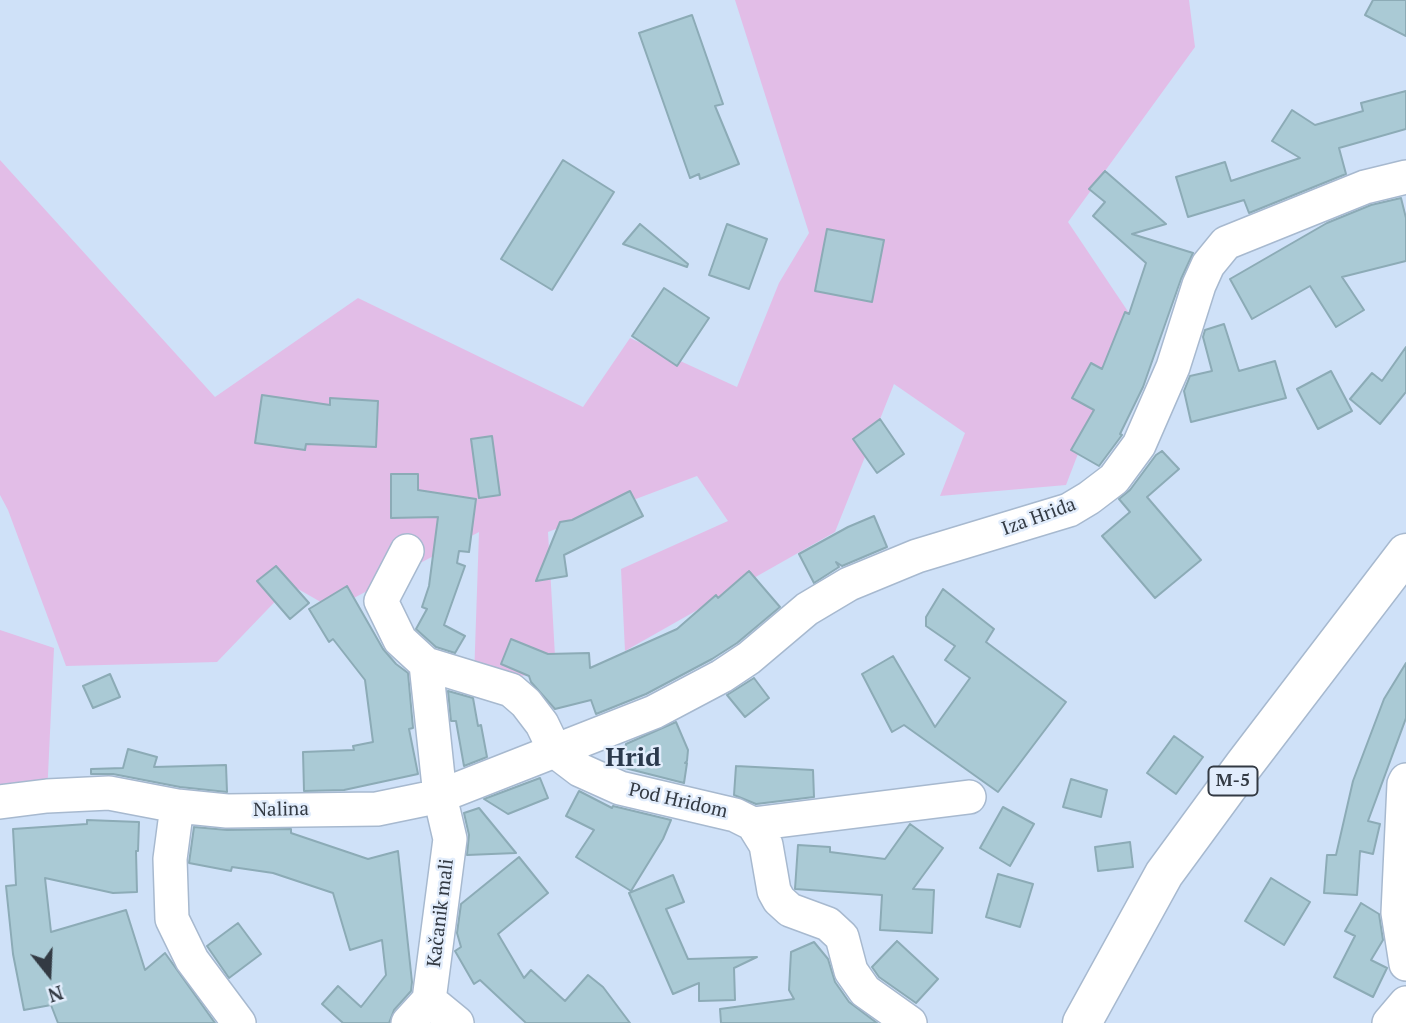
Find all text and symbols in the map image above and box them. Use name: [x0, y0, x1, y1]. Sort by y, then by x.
street label: Iza Hrida: [999, 493, 1079, 541]
district label: Hrid: [605, 743, 661, 775]
road number: M-5: [1208, 766, 1258, 796]
street label: Pod Hridom: [626, 779, 730, 823]
street label: Nalina: [253, 798, 309, 822]
street label: Kačanik mali: [423, 857, 459, 969]
north arrow: [14, 939, 84, 1009]
text: N: [45, 980, 66, 1009]

